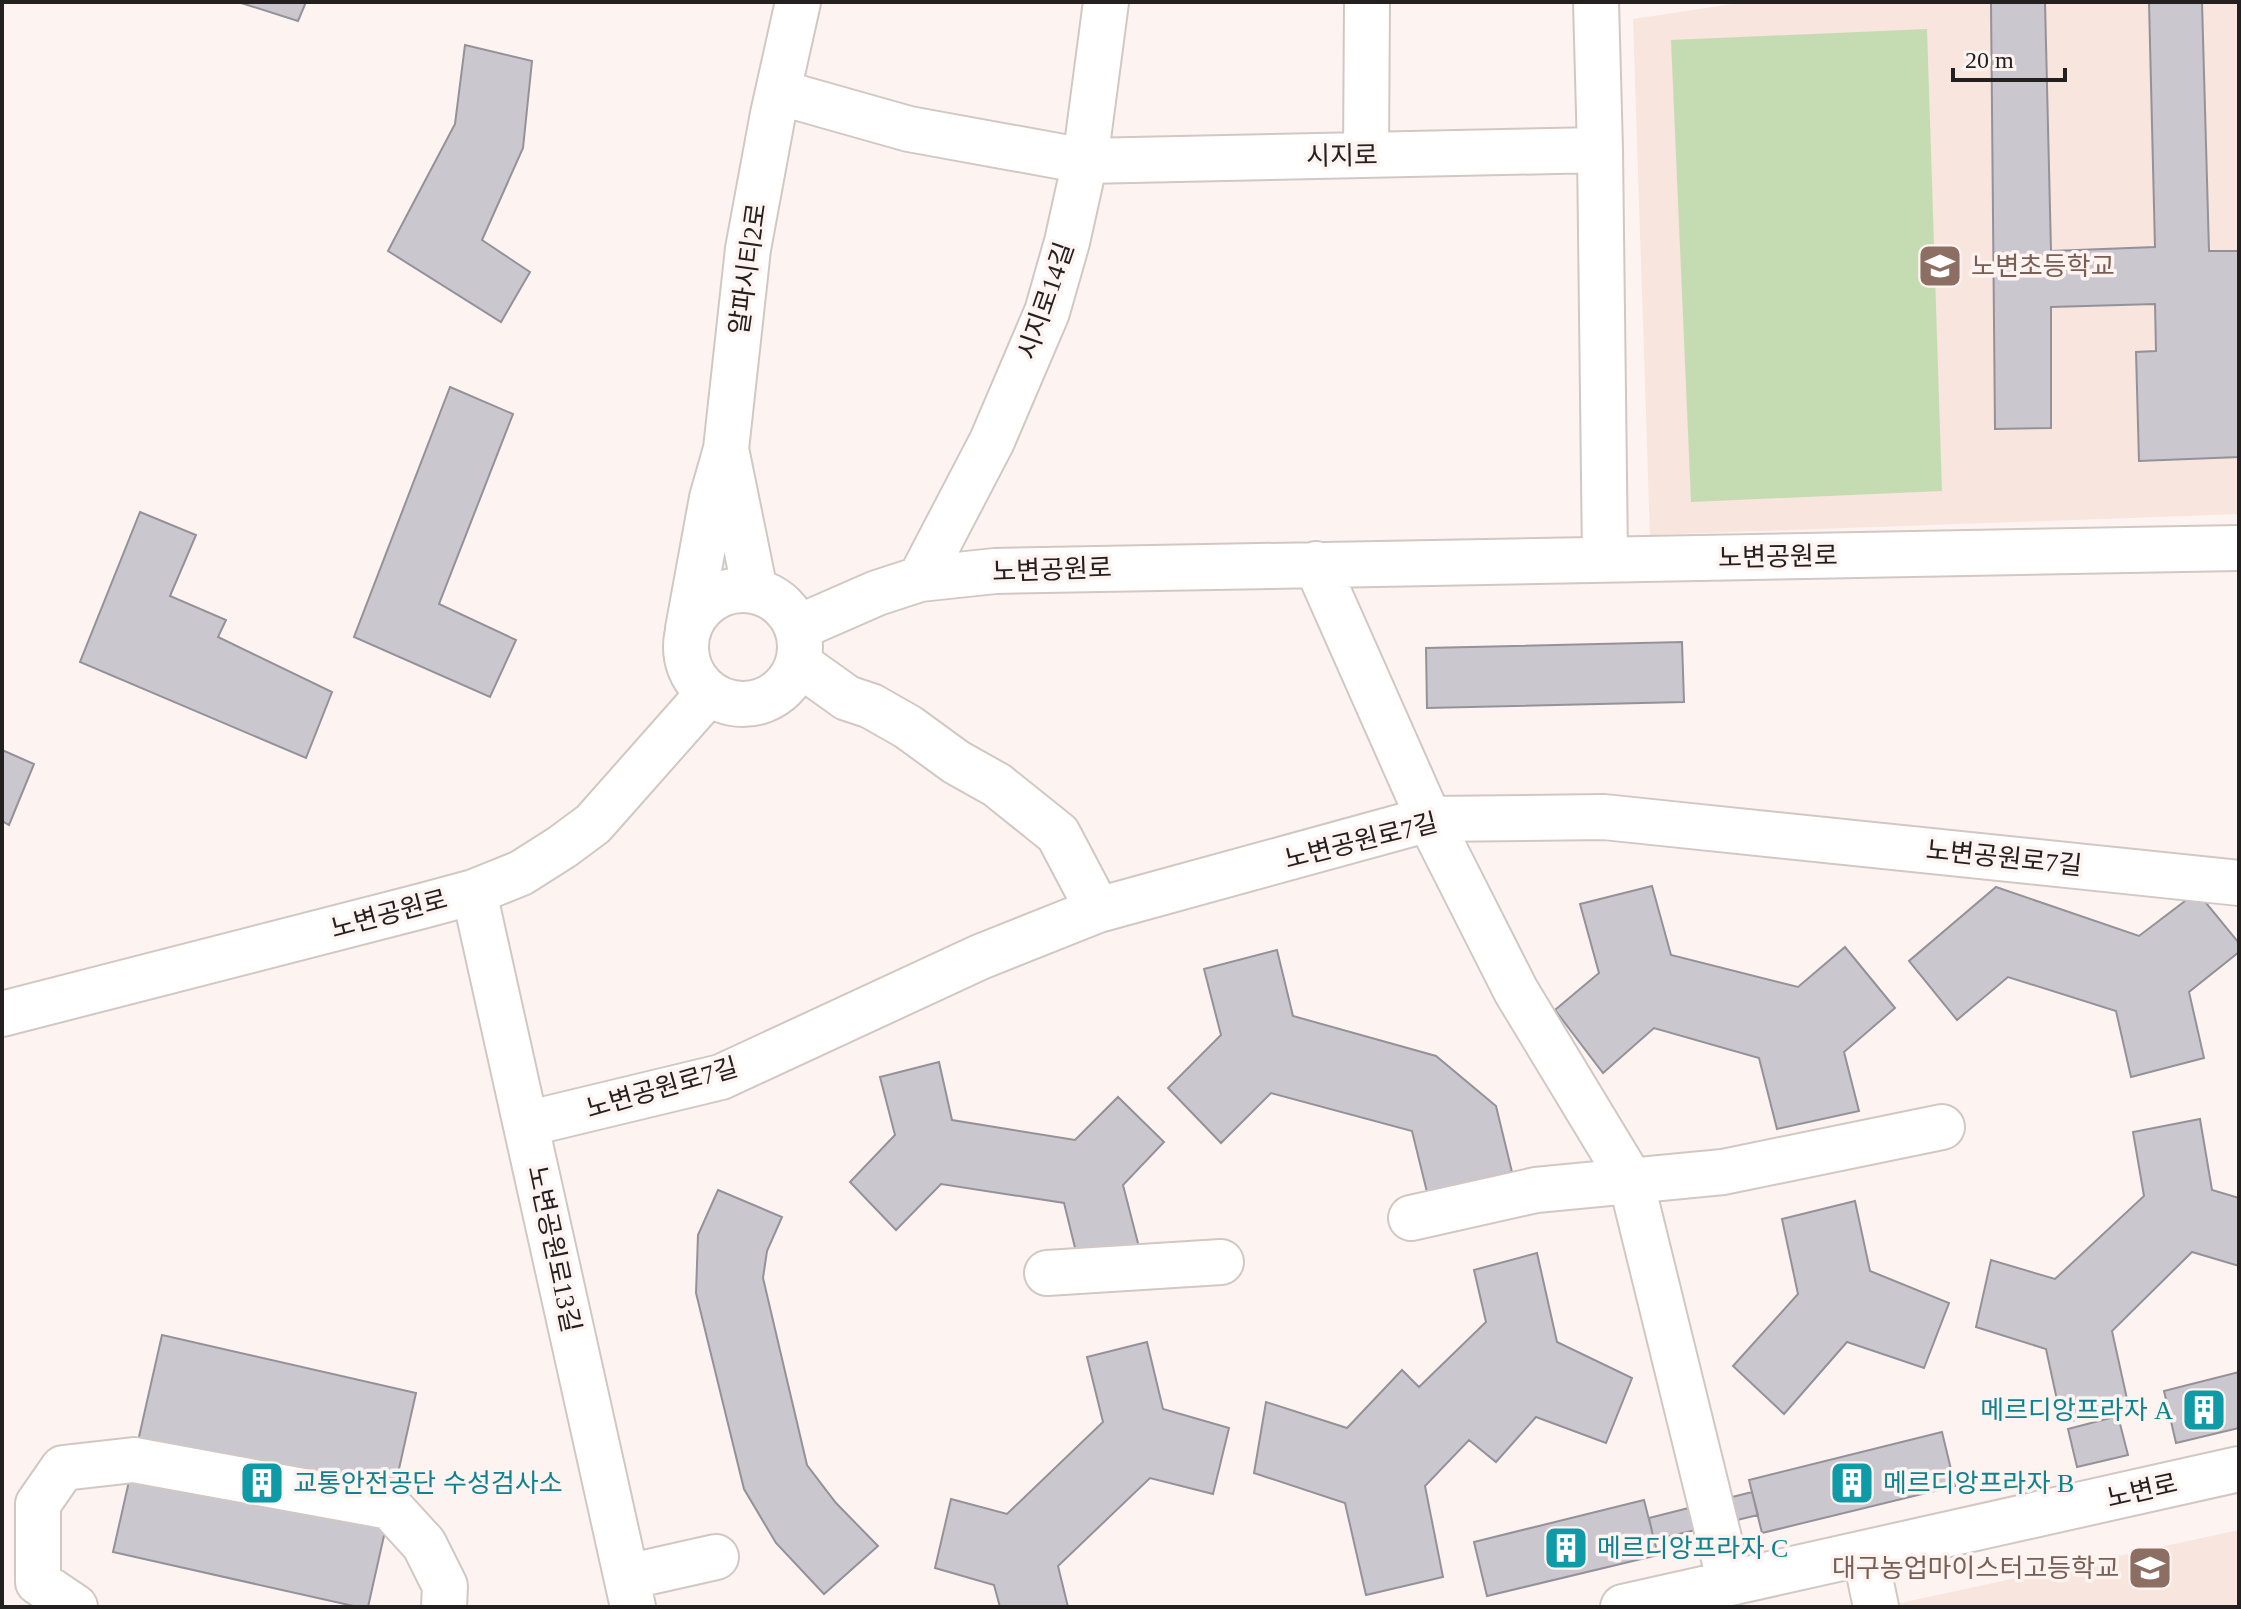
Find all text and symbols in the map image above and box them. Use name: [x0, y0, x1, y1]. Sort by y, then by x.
scale bar: [1953, 32, 2065, 82]
text: 20 m: [1965, 47, 2014, 73]
street label: 시지로: [1306, 141, 1378, 171]
street label: 알파시티2로: [724, 201, 772, 337]
street label: 시지로14길: [1012, 239, 1080, 363]
school or university icon: 노변초등학교: [1916, 242, 1964, 290]
place label: 노변초등학교: [1971, 252, 2115, 281]
street label: 노변공원로: [1718, 541, 1838, 573]
street label: 노변공원로: [992, 553, 1112, 587]
street label: 노변공원로7길: [1282, 808, 1440, 874]
street label: 노변공원로7길: [1925, 835, 2083, 881]
street label: 노변공원로: [327, 885, 451, 943]
street label: 노변공원로7길: [583, 1052, 741, 1124]
street label: 노변공원로13길: [522, 1163, 586, 1335]
building icon: 메르디앙프라자 A: [2180, 1386, 2228, 1434]
place label: 메르디앙프라자 A: [1980, 1396, 2173, 1425]
building icon: 교통안전공단 수성검사소: [238, 1459, 286, 1507]
building icon: 메르디앙프라자 B: [1828, 1459, 1876, 1507]
place label: 교통안전공단 수성검사소: [293, 1469, 563, 1498]
place label: 메르디앙프라자 B: [1883, 1469, 2074, 1498]
street label: 노변로: [2104, 1469, 2180, 1513]
building icon: 메르디앙프라자 C: [1542, 1524, 1590, 1572]
place label: 메르디앙프라자 C: [1597, 1534, 1788, 1563]
school or university icon: 대구농업마이스터고등학교: [2126, 1544, 2174, 1592]
place label: 대구농업마이스터고등학교: [1832, 1554, 2119, 1583]

